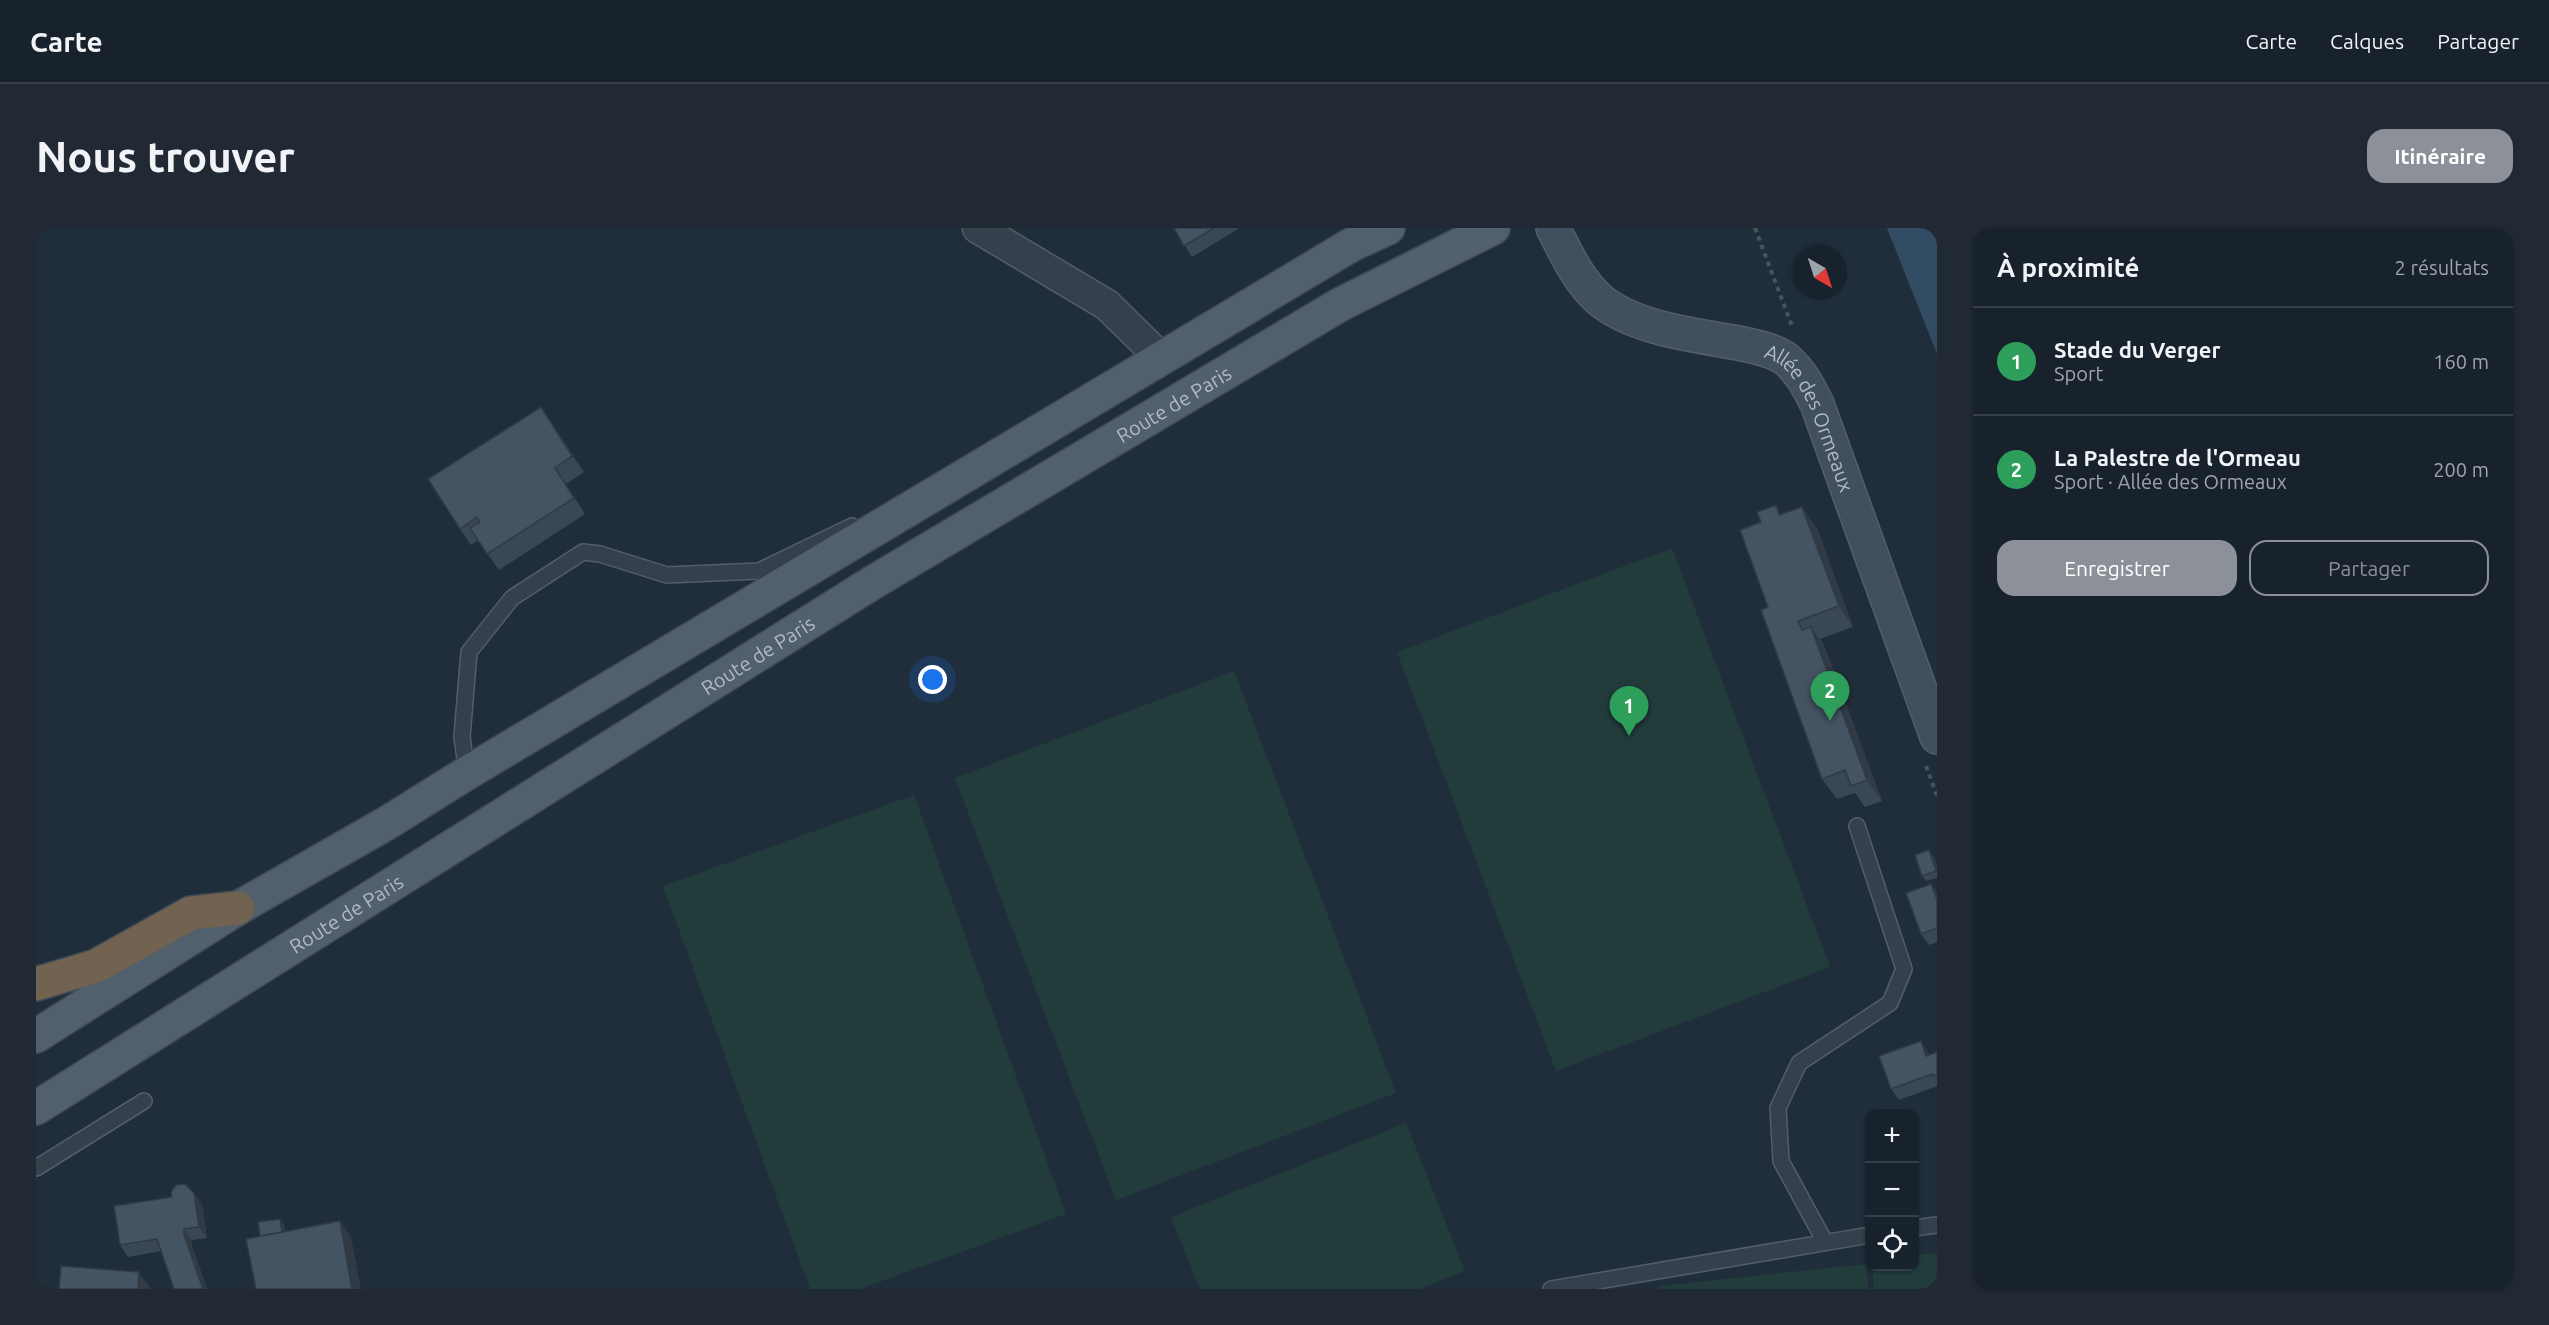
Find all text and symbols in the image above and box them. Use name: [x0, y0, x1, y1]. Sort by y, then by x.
text: Carte: [30, 26, 103, 57]
text: Carte: [2246, 29, 2297, 53]
text: Calques: [2330, 29, 2404, 53]
text: Partager: [2437, 29, 2519, 53]
button: Itinéraire: [2367, 129, 2513, 183]
text: Nous trouver: [36, 133, 295, 180]
north arrow: [1793, 246, 1847, 300]
text: À proximité: [1997, 253, 2139, 282]
text: 2 résultats: [2395, 256, 2489, 279]
text: Stade du Verger: [2054, 337, 2220, 362]
street label: Allée des Ormeaux: [1762, 339, 1859, 495]
text: 1: [2011, 350, 2022, 373]
text: 160 m: [2433, 350, 2489, 373]
street label: Route de Paris: [1112, 361, 1235, 447]
text: Sport: [2054, 362, 2103, 385]
text: La Palestre de l'Ormeau: [2054, 445, 2301, 470]
text: 2: [2011, 458, 2022, 481]
text: 200 m: [2433, 458, 2489, 481]
text: Sport · Allée des Ormeaux: [2054, 470, 2287, 493]
button: Enregistrer: [1997, 540, 2237, 596]
button: Partager: [2249, 540, 2489, 596]
street label: Route de Paris: [697, 611, 819, 699]
your location: [918, 665, 947, 694]
pin: 2: [1810, 672, 1850, 721]
pin: 1: [1610, 686, 1648, 736]
street label: Route de Paris: [285, 869, 407, 958]
map controls: [1865, 1109, 1919, 1271]
button: +: [1865, 1109, 1919, 1163]
button: −: [1865, 1163, 1919, 1217]
button: locate: [1865, 1217, 1919, 1271]

